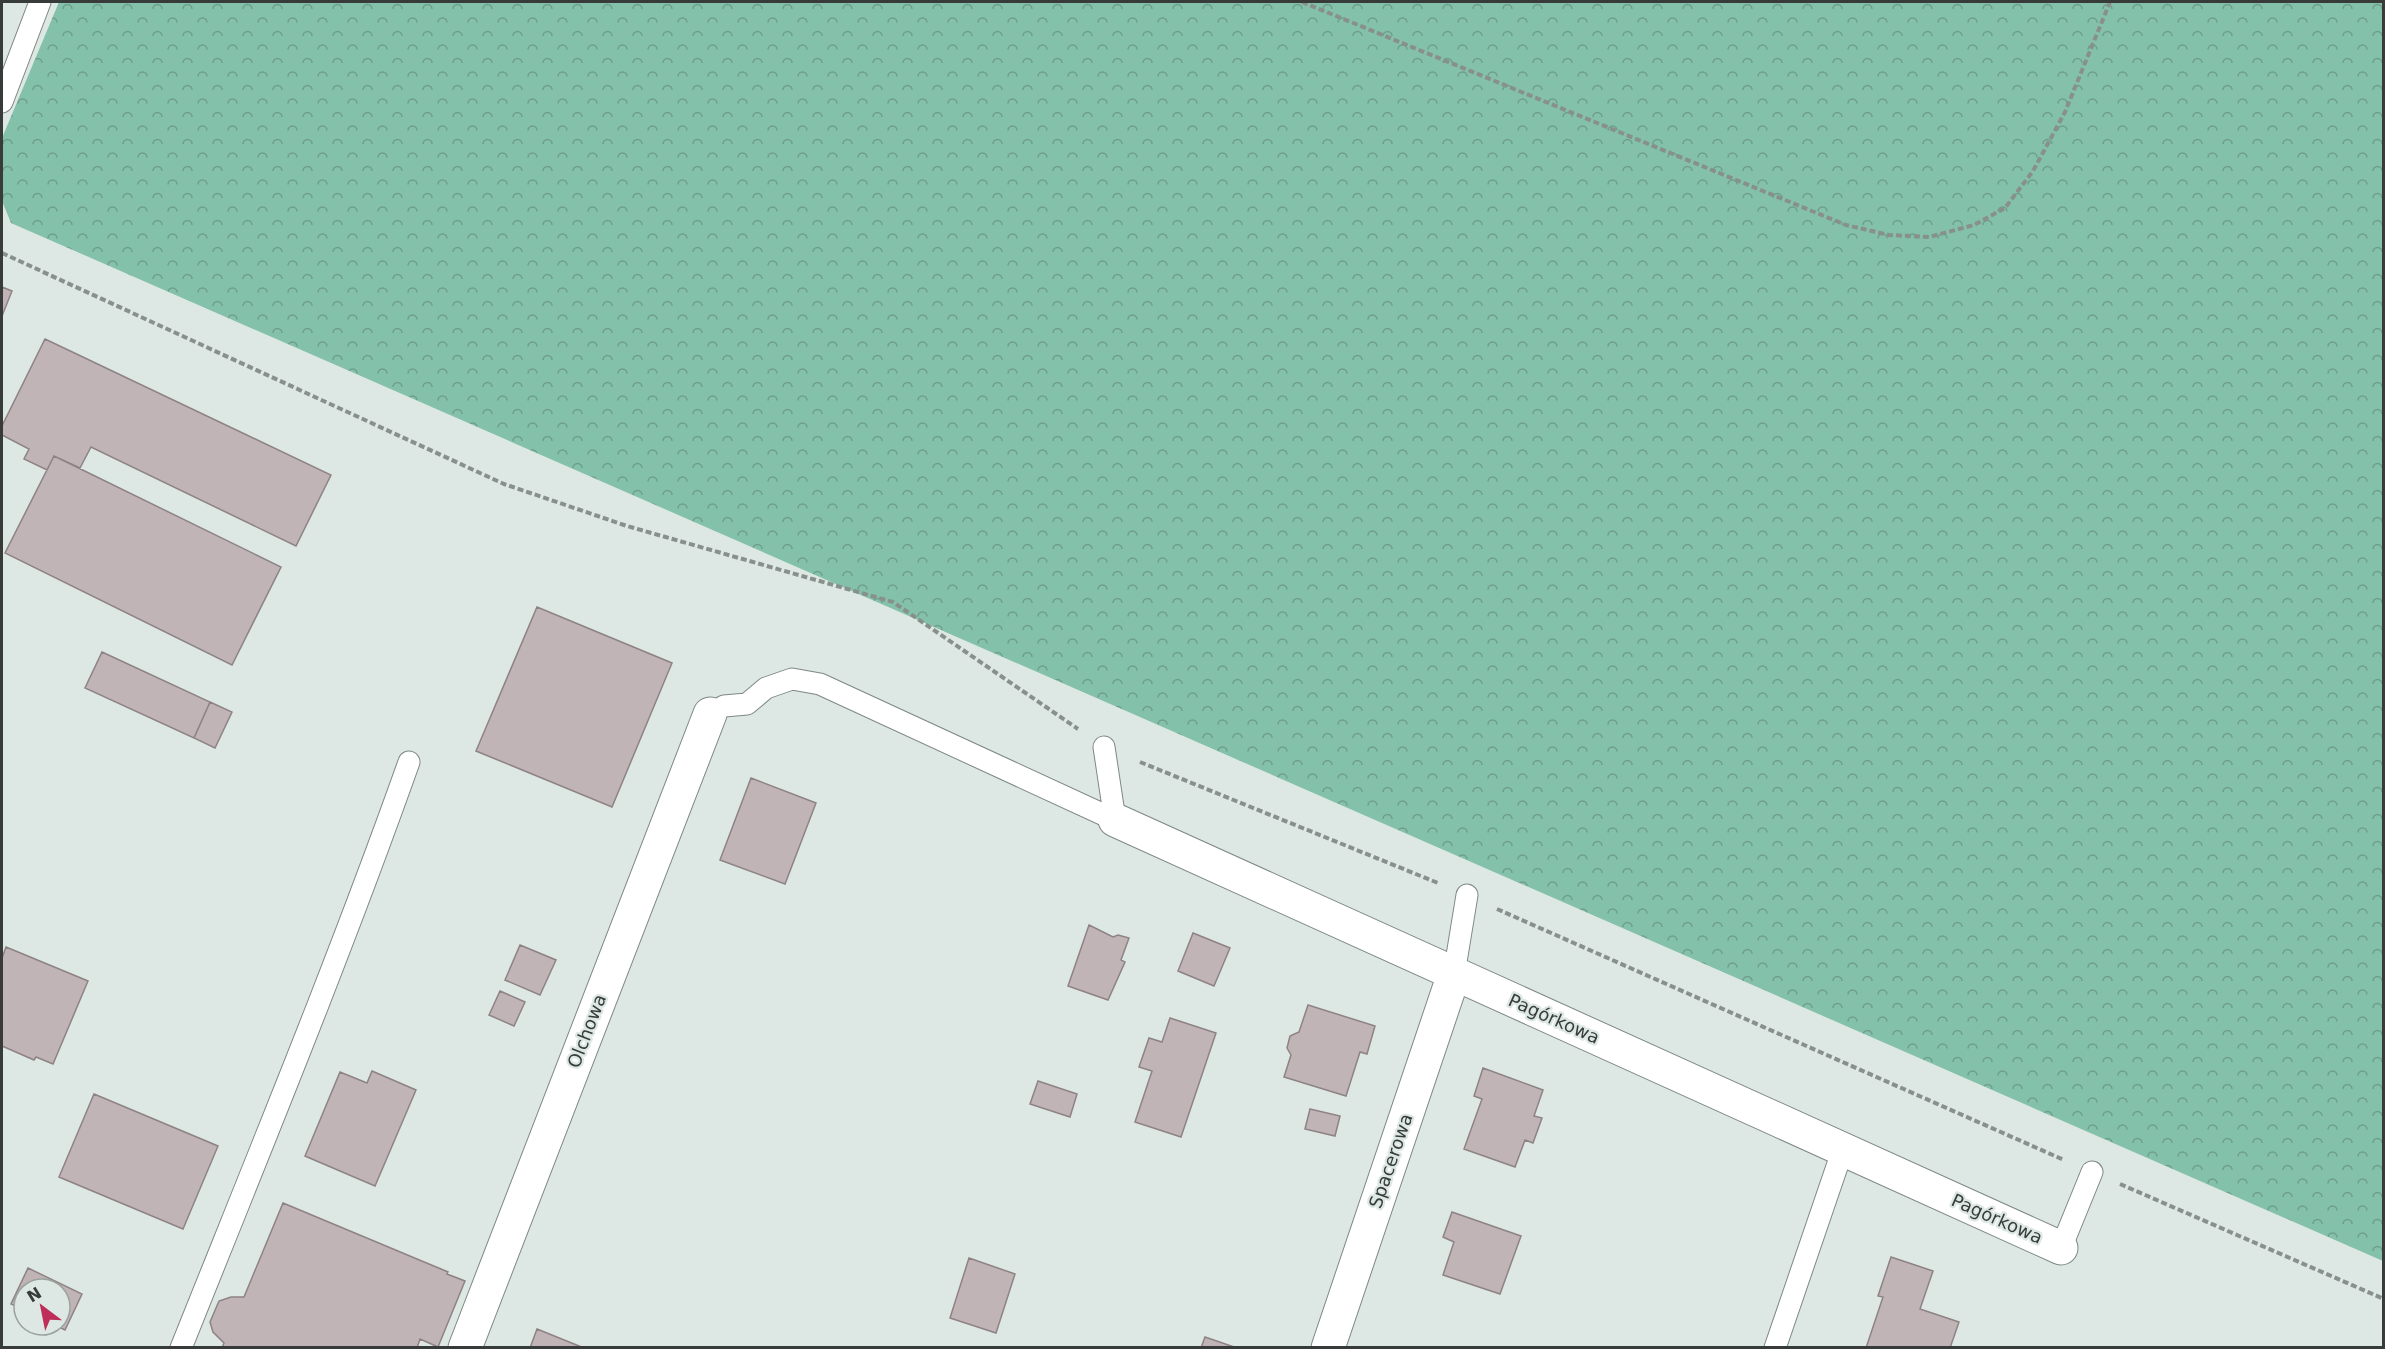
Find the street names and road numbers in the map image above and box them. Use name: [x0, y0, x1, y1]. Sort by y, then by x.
street label: Pagórkowa: [1505, 989, 1603, 1048]
street label: Olchowa: [563, 991, 610, 1071]
street label: Spacerowa: [1365, 1111, 1417, 1211]
street label: Pagórkowa: [1948, 1189, 2046, 1248]

